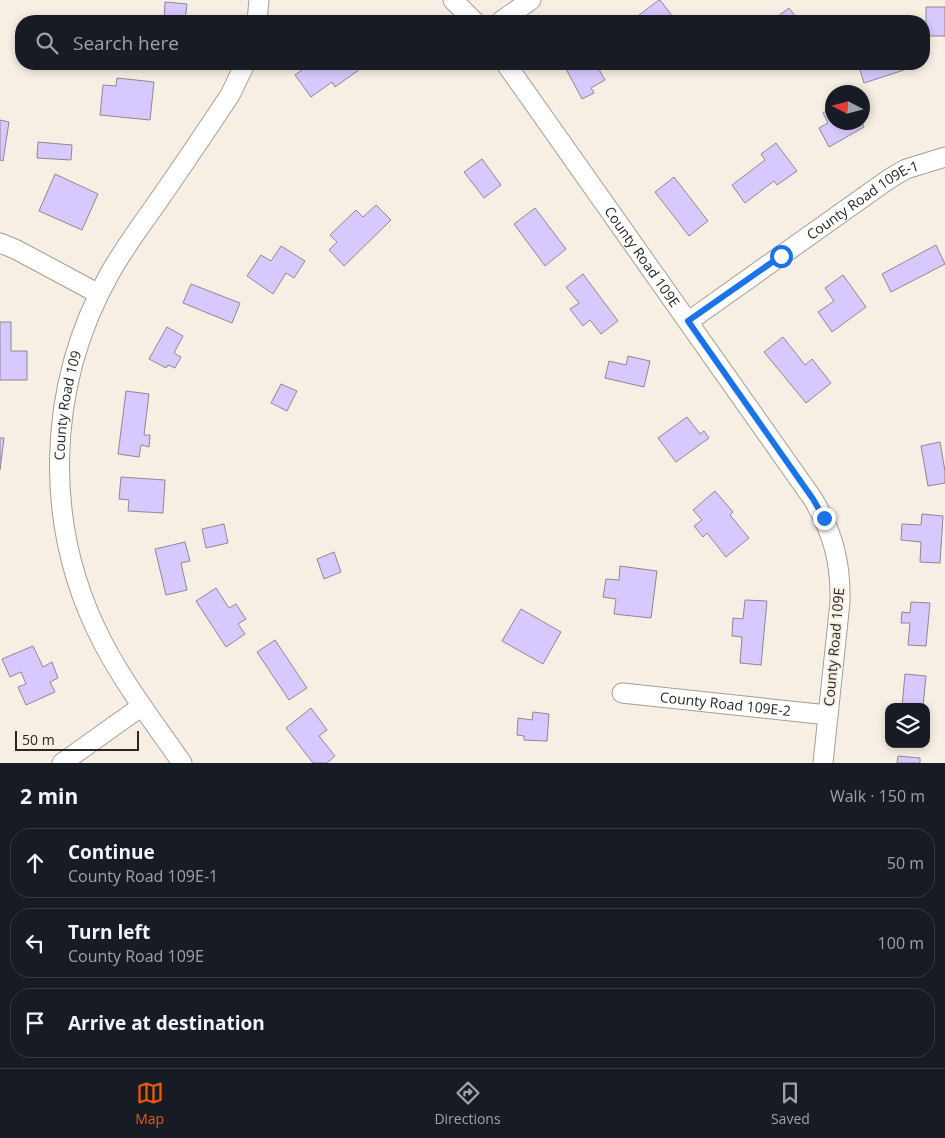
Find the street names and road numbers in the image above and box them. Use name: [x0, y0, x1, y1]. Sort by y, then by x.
street label: County Road 109E-1: [802, 156, 921, 244]
street label: County Road 109E: [600, 202, 685, 311]
street label: County Road 109: [50, 348, 85, 461]
street label: County Road 109E: [819, 587, 848, 707]
street label: County Road 109E-2: [659, 687, 792, 720]

